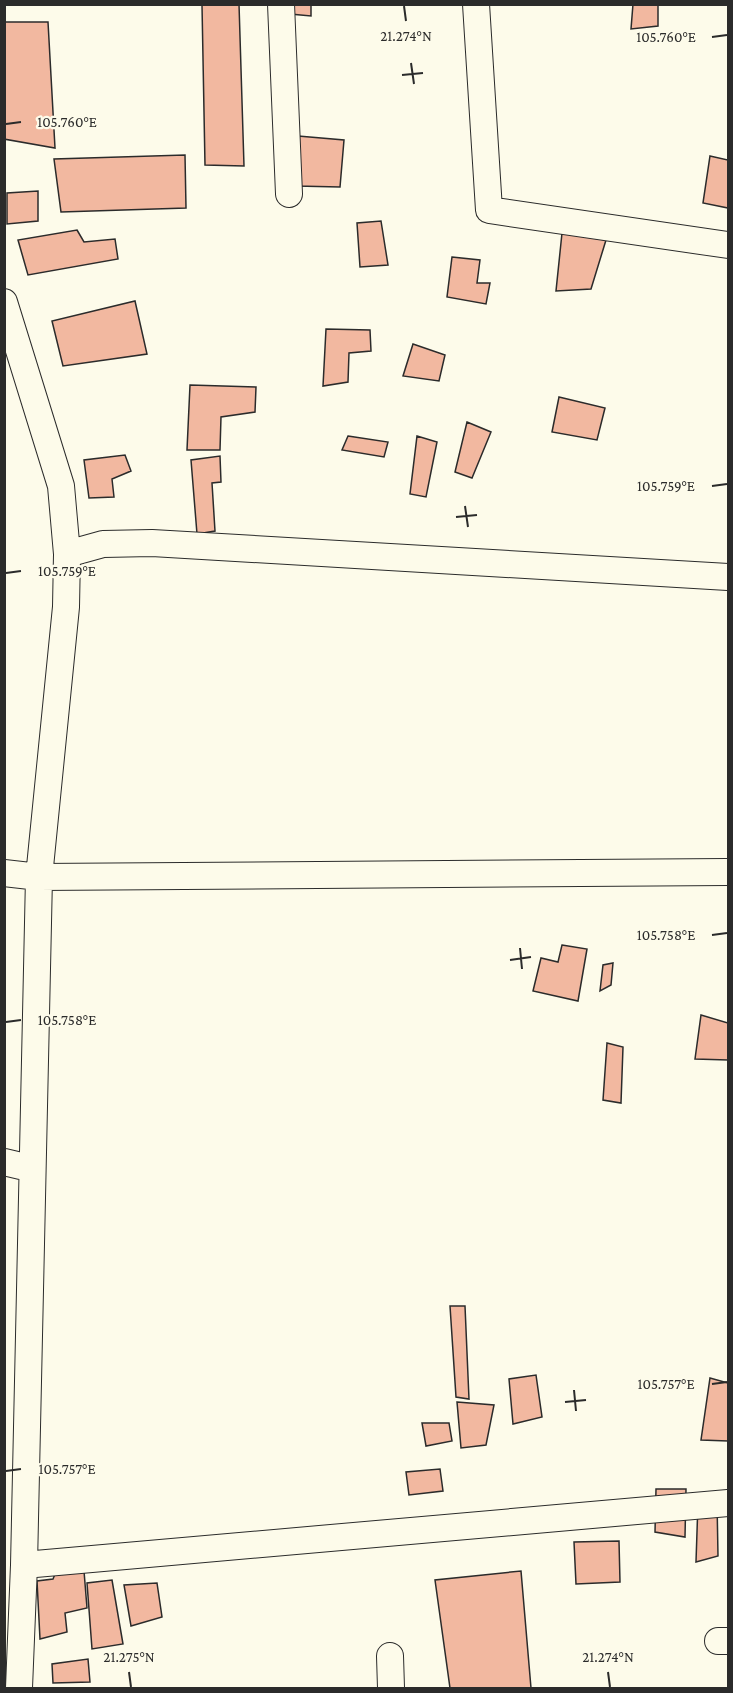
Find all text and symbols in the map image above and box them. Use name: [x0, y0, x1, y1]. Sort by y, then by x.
text: 21.274°N: [380, 28, 432, 44]
text: 105.760°E: [636, 29, 696, 45]
text: 105.760°E: [37, 114, 97, 130]
text: 105.759°E: [637, 478, 695, 494]
text: 105.759°E: [38, 563, 96, 579]
text: 105.758°E: [637, 927, 695, 943]
text: 105.758°E: [38, 1012, 96, 1028]
text: 105.757°E: [637, 1376, 695, 1392]
text: 105.757°E: [38, 1461, 96, 1477]
text: 21.275°N: [103, 1649, 155, 1665]
text: 21.274°N: [582, 1649, 634, 1665]

